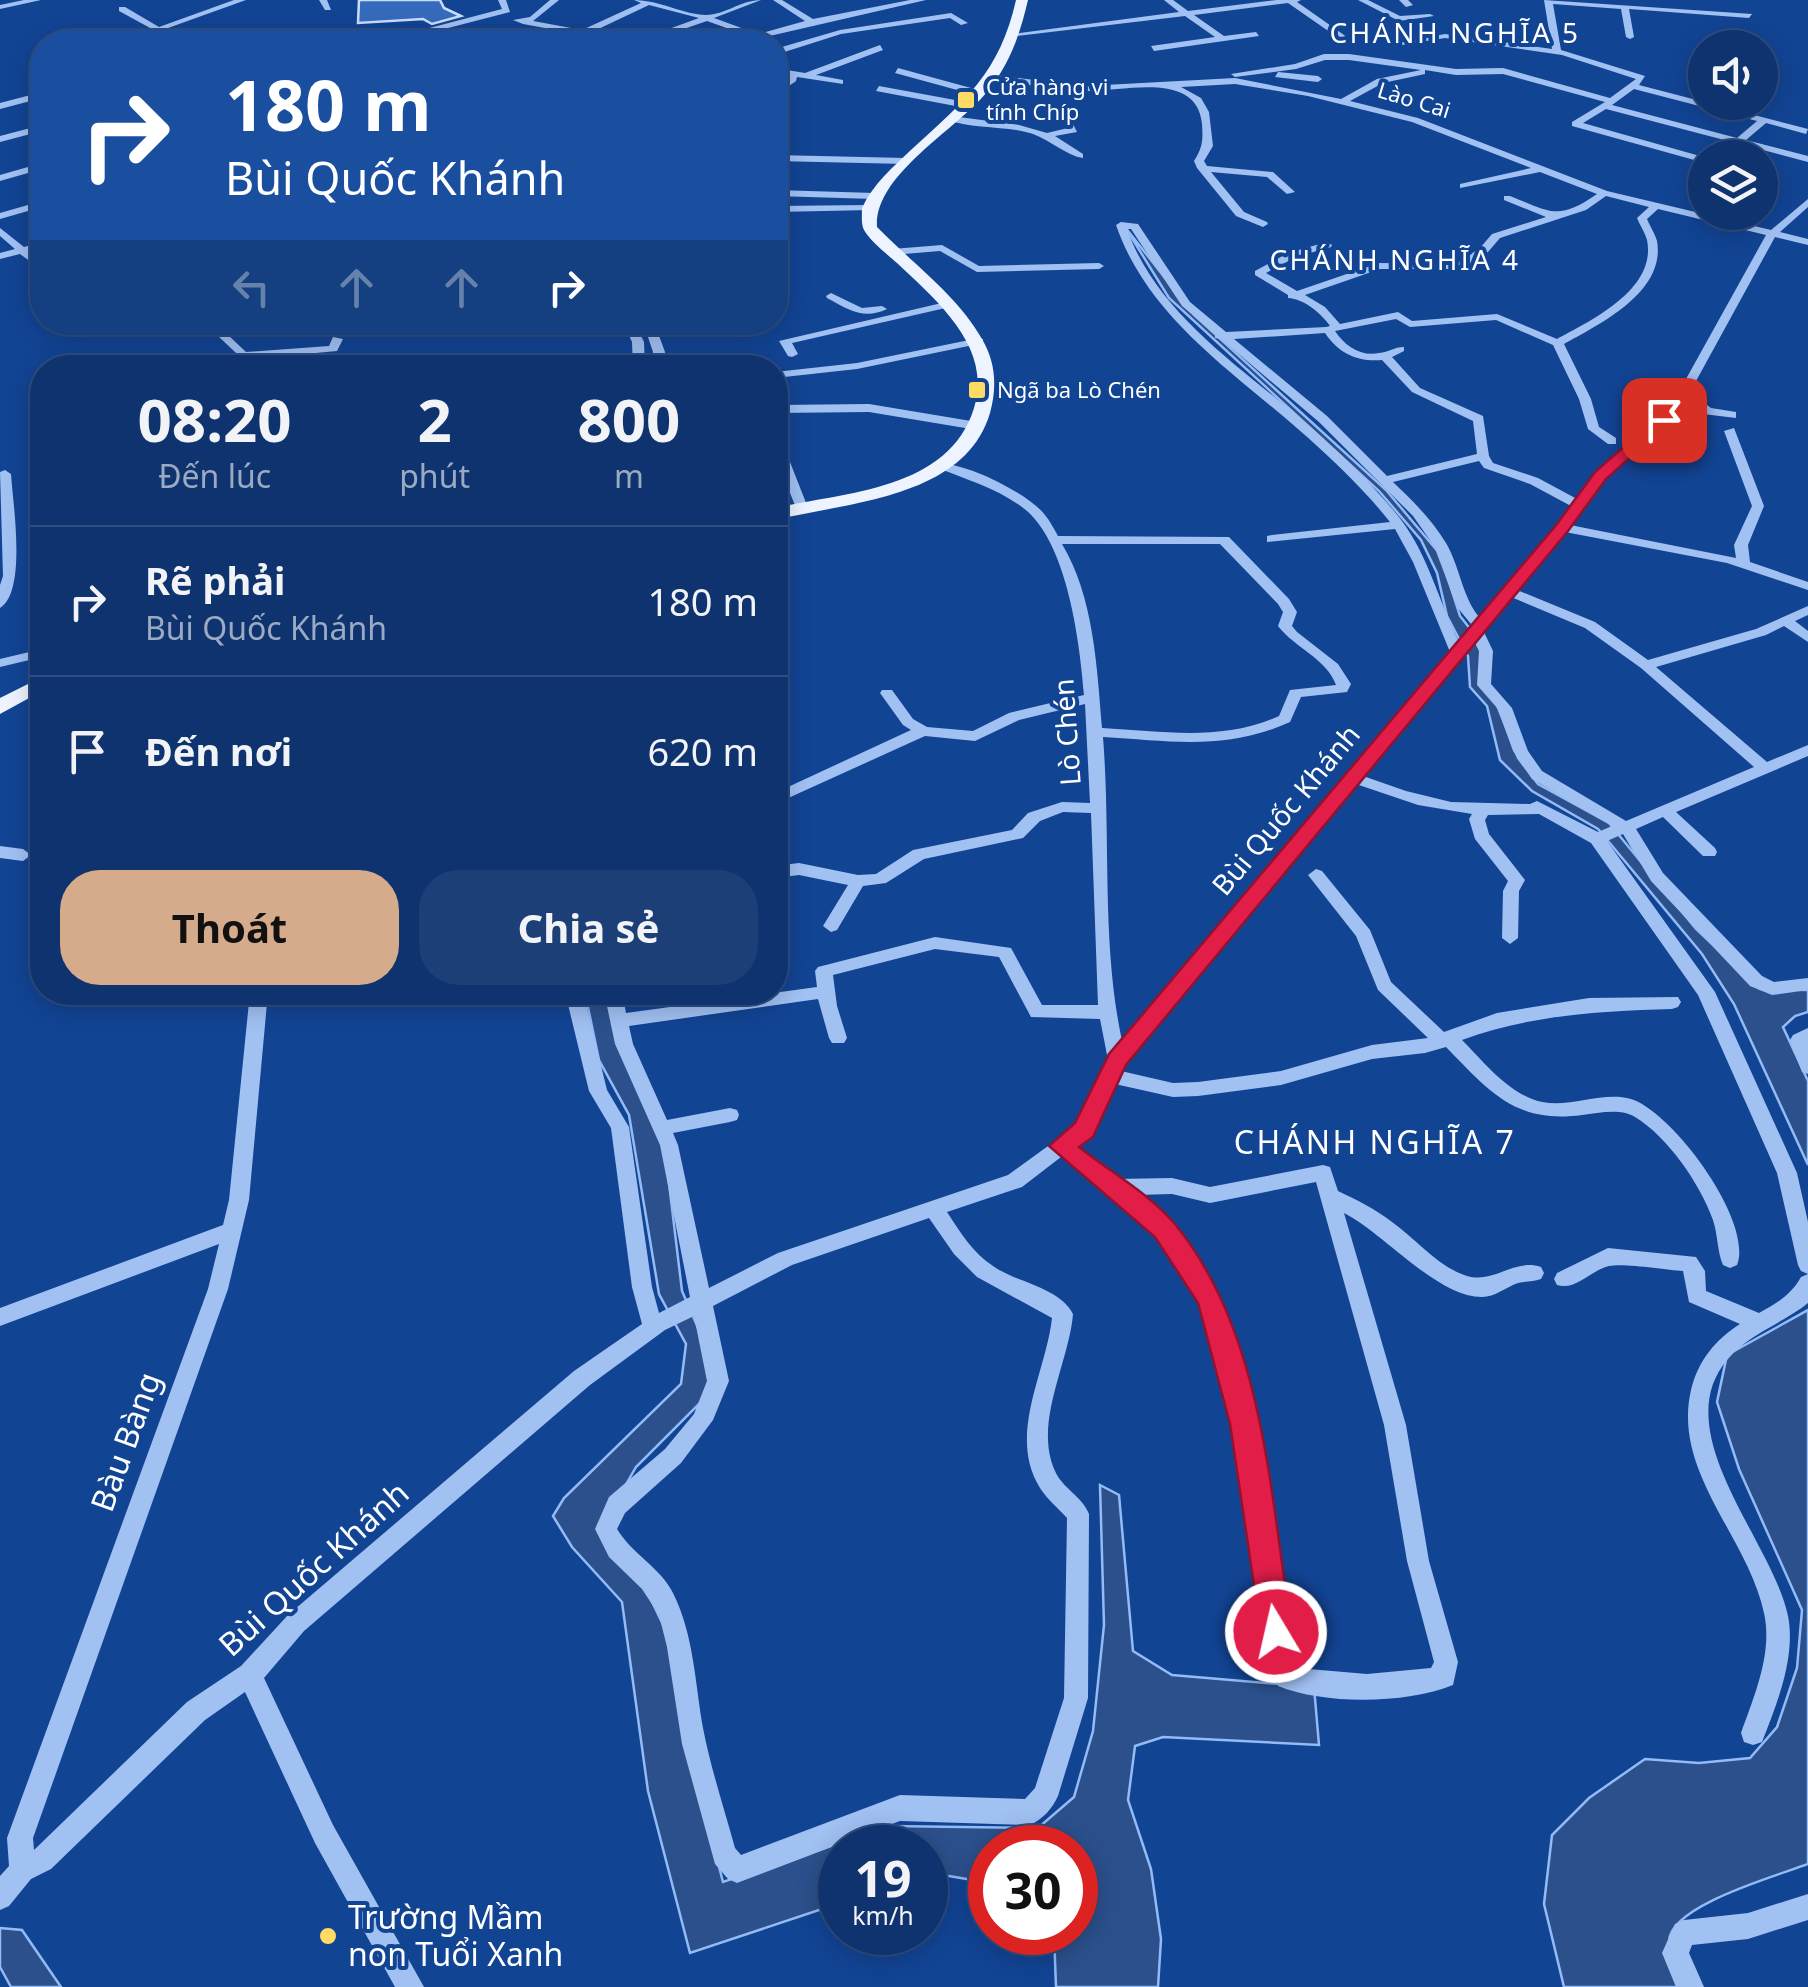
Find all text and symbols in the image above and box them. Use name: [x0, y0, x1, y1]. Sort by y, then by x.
district label: CHÁNH NGHĨA 5: [1329, 13, 1581, 51]
map controls: [1688, 30, 1778, 230]
button: sound: [1688, 30, 1778, 120]
text: 180 m: [225, 56, 432, 152]
icon: right: [60, 70, 190, 200]
place label: Cửa hàng vi tính Chíp: [986, 71, 1108, 126]
street label: Lào Cai: [1374, 74, 1454, 124]
marker: Cửa hàng vi tính Chíp: [955, 89, 977, 111]
button: layers: [1688, 140, 1778, 230]
text: Bùi Quốc Khánh: [225, 147, 565, 208]
district label: CHÁNH NGHĨA 4: [1269, 240, 1521, 278]
icon: left: [224, 260, 279, 315]
icon: ahead: [329, 260, 384, 315]
icon: ahead: [434, 260, 489, 315]
icon: right: [539, 260, 594, 315]
place label: Ngã ba Lò Chén: [997, 374, 1161, 404]
text: 08:20: [138, 378, 292, 460]
text: 2: [417, 378, 452, 460]
text: 800: [577, 378, 680, 460]
pin: [1622, 378, 1707, 463]
marker: Ngã ba Lò Chén: [966, 379, 988, 401]
icon: arrive: [1637, 393, 1692, 448]
text: Đến lúc: [158, 454, 271, 497]
text: phút: [399, 454, 470, 497]
text: m: [614, 454, 644, 497]
text: Rẽ phải: [145, 554, 285, 606]
icon: right: [60, 574, 115, 629]
text: 180 m: [647, 575, 758, 627]
text: Bùi Quốc Khánh: [145, 606, 387, 649]
street label: Lò Chén: [1043, 677, 1089, 787]
street label: Bùi Quốc Khánh: [1203, 716, 1368, 903]
icon: arrive: [60, 724, 115, 779]
text: Đến nơi: [145, 725, 292, 777]
text: 620 m: [647, 725, 758, 777]
button: Thoát: [60, 870, 399, 985]
button: Chia sẻ: [419, 870, 758, 985]
district label: CHÁNH NGHĨA 7: [1234, 1120, 1516, 1163]
street label: Bàu Bàng: [80, 1366, 170, 1517]
street label: Bùi Quốc Khánh: [209, 1471, 417, 1665]
position arrow: [1224, 1580, 1328, 1684]
speed limit sign: 30: [968, 1825, 1098, 1955]
text: 19: [854, 1844, 912, 1912]
place label: Trường Mầm non Tuổi Xanh: [348, 1895, 563, 1975]
text: km/h: [852, 1898, 914, 1932]
marker: Trường Mầm non Tuổi Xanh: [317, 1925, 339, 1947]

